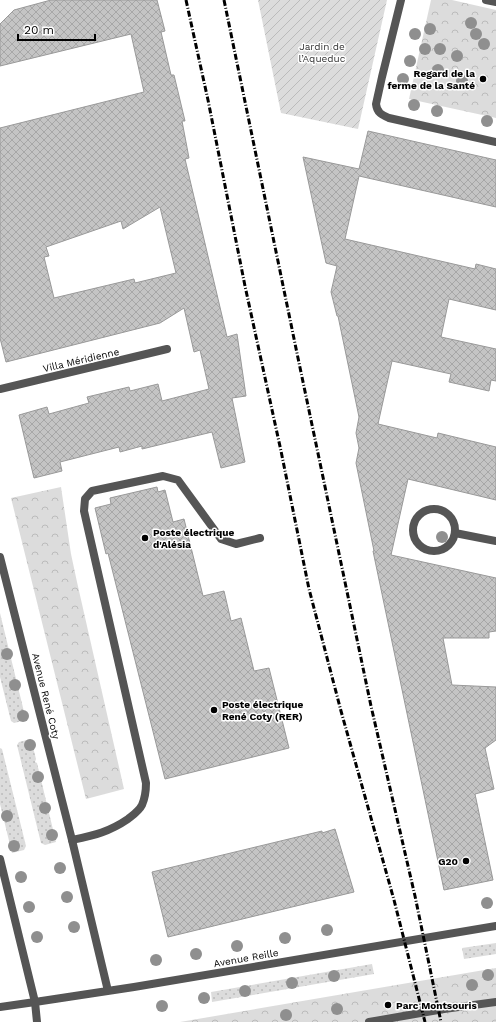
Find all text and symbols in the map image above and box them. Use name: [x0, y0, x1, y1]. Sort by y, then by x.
scale bar: [18, 16, 95, 42]
text: 20 m: [24, 23, 54, 37]
park label: Jardin de l’Aqueduc: [299, 41, 346, 64]
place label: Regard de la ferme de la Santé: [387, 68, 475, 91]
marker: Regard de la ferme de la Santé: [478, 74, 488, 84]
street label: Villa Méridienne: [42, 346, 120, 374]
place label: Poste électrique d'Alésia: [153, 527, 234, 550]
marker: Poste électrique d'Alésia: [140, 533, 150, 543]
street label: Avenue René Coty: [30, 652, 62, 741]
place label: Poste électrique René Coty (RER): [222, 699, 303, 722]
marker: Poste électrique René Coty (RER): [209, 705, 219, 715]
place label: G20: [438, 856, 458, 867]
marker: G20: [461, 856, 471, 866]
street label: Avenue Reille: [213, 947, 279, 969]
marker: Parc Montsouris: [383, 1000, 393, 1010]
place label: Parc Montsouris: [396, 1000, 478, 1011]

